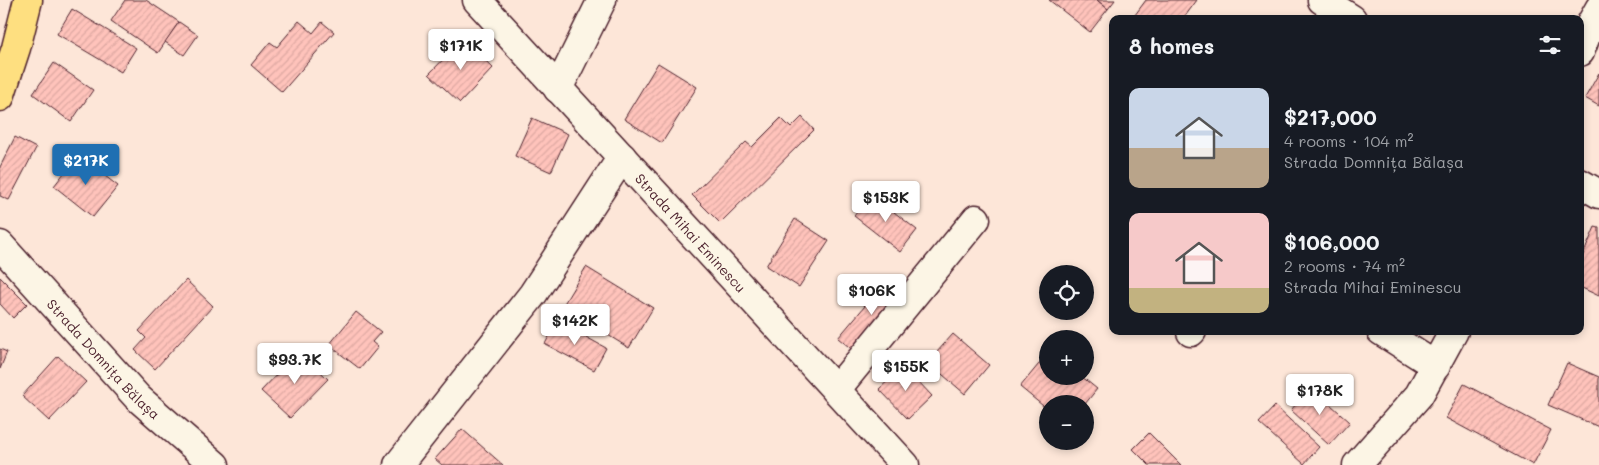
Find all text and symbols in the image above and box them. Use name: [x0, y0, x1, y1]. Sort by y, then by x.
pin: $171K: [426, 28, 496, 71]
icon: filters: [1536, 31, 1564, 59]
text: 8 homes: [1129, 32, 1214, 59]
text: $171K: [439, 34, 483, 55]
text: $217,000: [1284, 103, 1377, 130]
icon: home: [1169, 108, 1229, 168]
text: 4 rooms · 104 m²: [1284, 130, 1414, 151]
pin: $217K: [51, 144, 121, 186]
text: $217K: [63, 149, 109, 170]
text: Strada Domnița Bălașa: [1284, 151, 1464, 172]
street label: Strada Mihai Eminescu: [631, 169, 751, 296]
pin: $153K: [851, 180, 921, 223]
text: $153K: [863, 186, 909, 207]
text: $106,000: [1284, 228, 1379, 255]
icon: home: [1169, 233, 1229, 293]
text: 2 rooms · 74 m²: [1284, 255, 1405, 276]
map controls: [1039, 265, 1094, 450]
button: locate: [1039, 265, 1094, 320]
pin: $106K: [837, 274, 907, 316]
text: Strada Mihai Eminescu: [1284, 276, 1461, 297]
text: $106K: [848, 279, 896, 300]
street label: Strada Domnița Bălașa: [43, 294, 164, 423]
pin: $142K: [540, 304, 610, 346]
text: $142K: [552, 309, 598, 330]
button: +: [1039, 330, 1094, 385]
pin: $93.7K: [254, 342, 336, 385]
text: $93.7K: [268, 348, 322, 369]
pin: $155K: [871, 350, 941, 392]
text: $155K: [883, 355, 929, 376]
pin: $178K: [1285, 374, 1355, 416]
text: $178K: [1297, 379, 1343, 400]
button: −: [1039, 395, 1094, 450]

